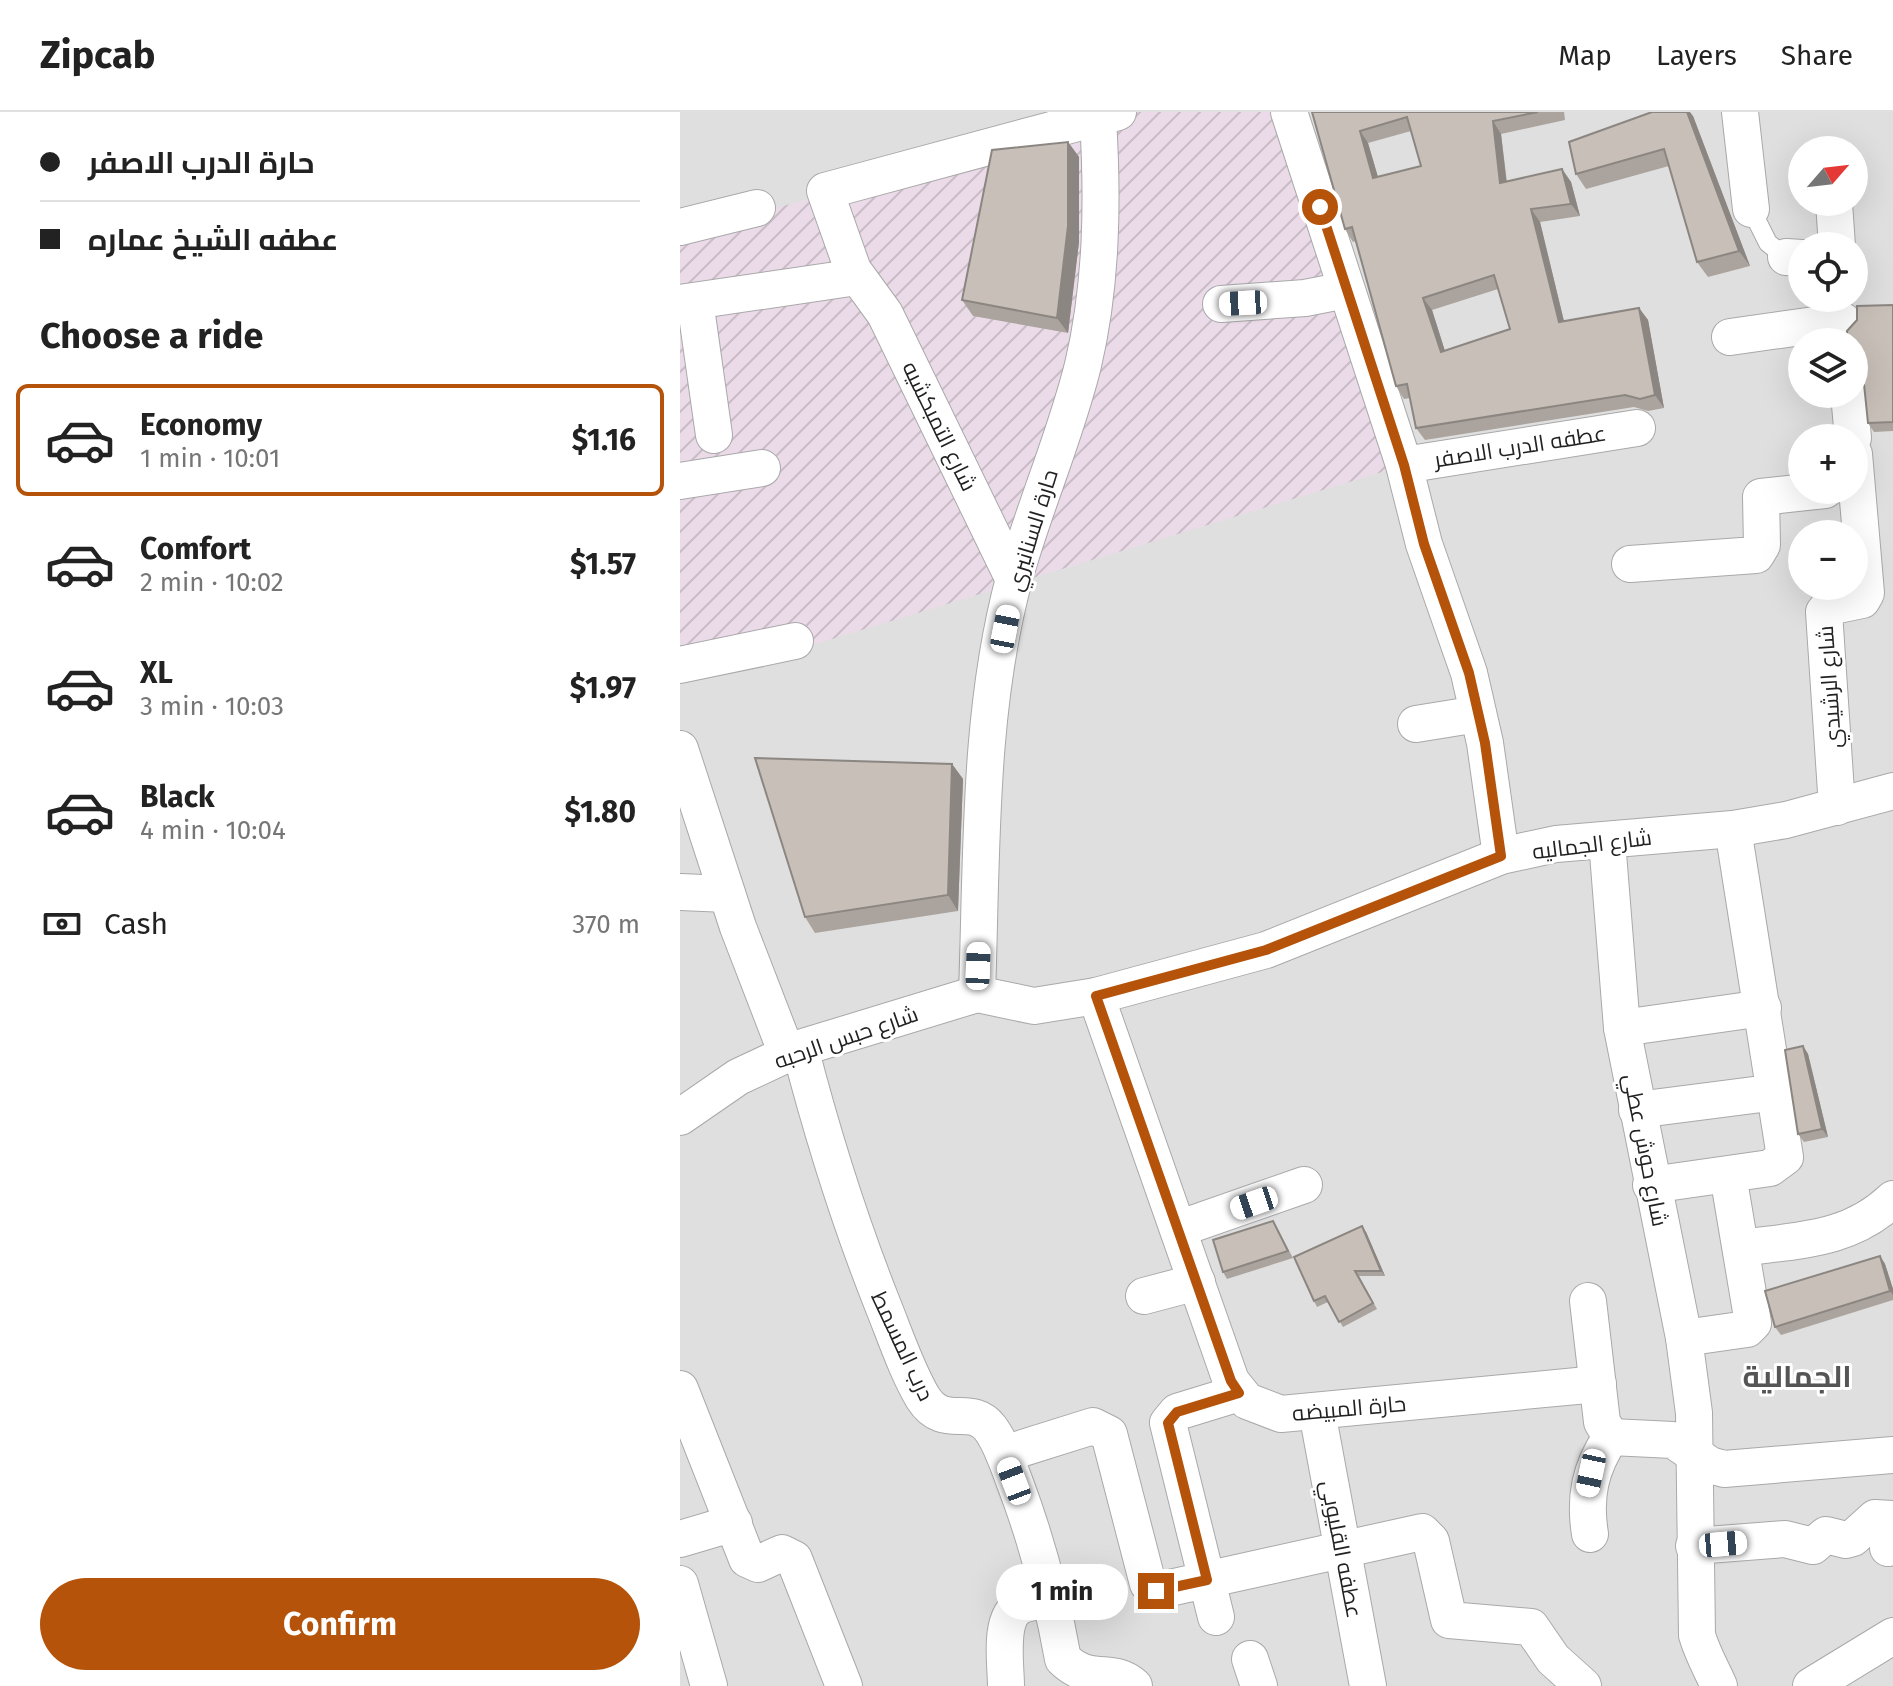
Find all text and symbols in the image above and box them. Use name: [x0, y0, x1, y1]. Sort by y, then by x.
text: Zipcab: [40, 32, 155, 78]
text: Map: [1558, 39, 1612, 72]
text: Layers: [1656, 39, 1737, 72]
text: Share: [1781, 39, 1853, 72]
north arrow: [1788, 136, 1868, 216]
map controls: [1788, 136, 1868, 600]
text: حارة الدرب الاصفر: [88, 145, 315, 181]
route start: [1302, 189, 1338, 225]
text: عطفه الشيخ عماره: [88, 222, 338, 258]
button: locate: [1788, 232, 1868, 312]
car: [1218, 290, 1268, 316]
text: Choose a ride: [40, 314, 263, 358]
button: layers: [1788, 328, 1868, 408]
street label: شارع التمبكشيه: [896, 357, 983, 496]
icon: car: [44, 404, 116, 476]
text: Economy: [140, 407, 262, 443]
street label: عطفه الدرب الاصفر: [1430, 420, 1608, 474]
text: $1.16: [572, 422, 636, 458]
button: +: [1788, 424, 1868, 504]
text: 1 min · 10:01: [140, 443, 280, 474]
street label: حارة السنانيري: [1001, 466, 1067, 595]
button: −: [1788, 520, 1868, 600]
icon: car: [44, 528, 116, 600]
text: Comfort: [140, 531, 251, 567]
text: $1.57: [570, 546, 636, 582]
text: 2 min · 10:02: [140, 567, 284, 598]
car: [989, 603, 1021, 655]
street label: شارع الرشيدي: [1812, 624, 1850, 749]
icon: car: [44, 652, 116, 724]
text: XL: [140, 655, 173, 691]
text: $1.97: [570, 670, 636, 706]
text: 3 min · 10:03: [140, 691, 284, 722]
icon: car: [44, 776, 116, 848]
text: Black: [140, 779, 215, 815]
text: $1.80: [565, 794, 636, 830]
text: 4 min · 10:04: [140, 815, 286, 846]
street label: شارع الجماليه: [1531, 824, 1654, 866]
icon: cash: [40, 902, 84, 946]
text: Cash: [104, 906, 168, 942]
text: 370 m: [572, 909, 640, 940]
car: [965, 942, 991, 990]
street label: شارع حبس الرحبه: [771, 1000, 922, 1076]
street label: شارع حوش عطي: [1615, 1072, 1674, 1229]
car: [1227, 1184, 1281, 1222]
street label: درب المسمط: [865, 1287, 940, 1405]
district label: الجمالية: [1742, 1359, 1852, 1395]
street label: حارة المبيضه: [1291, 1390, 1407, 1427]
car: [1574, 1447, 1608, 1499]
car: [994, 1454, 1034, 1508]
street label: عطفه القليوبي: [1312, 1478, 1368, 1621]
car: [1698, 1530, 1748, 1558]
callout: 1 min: [996, 1563, 1128, 1619]
route end: [1138, 1573, 1174, 1609]
text: 1 min: [1031, 1576, 1093, 1607]
button: Confirm: [40, 1578, 640, 1670]

